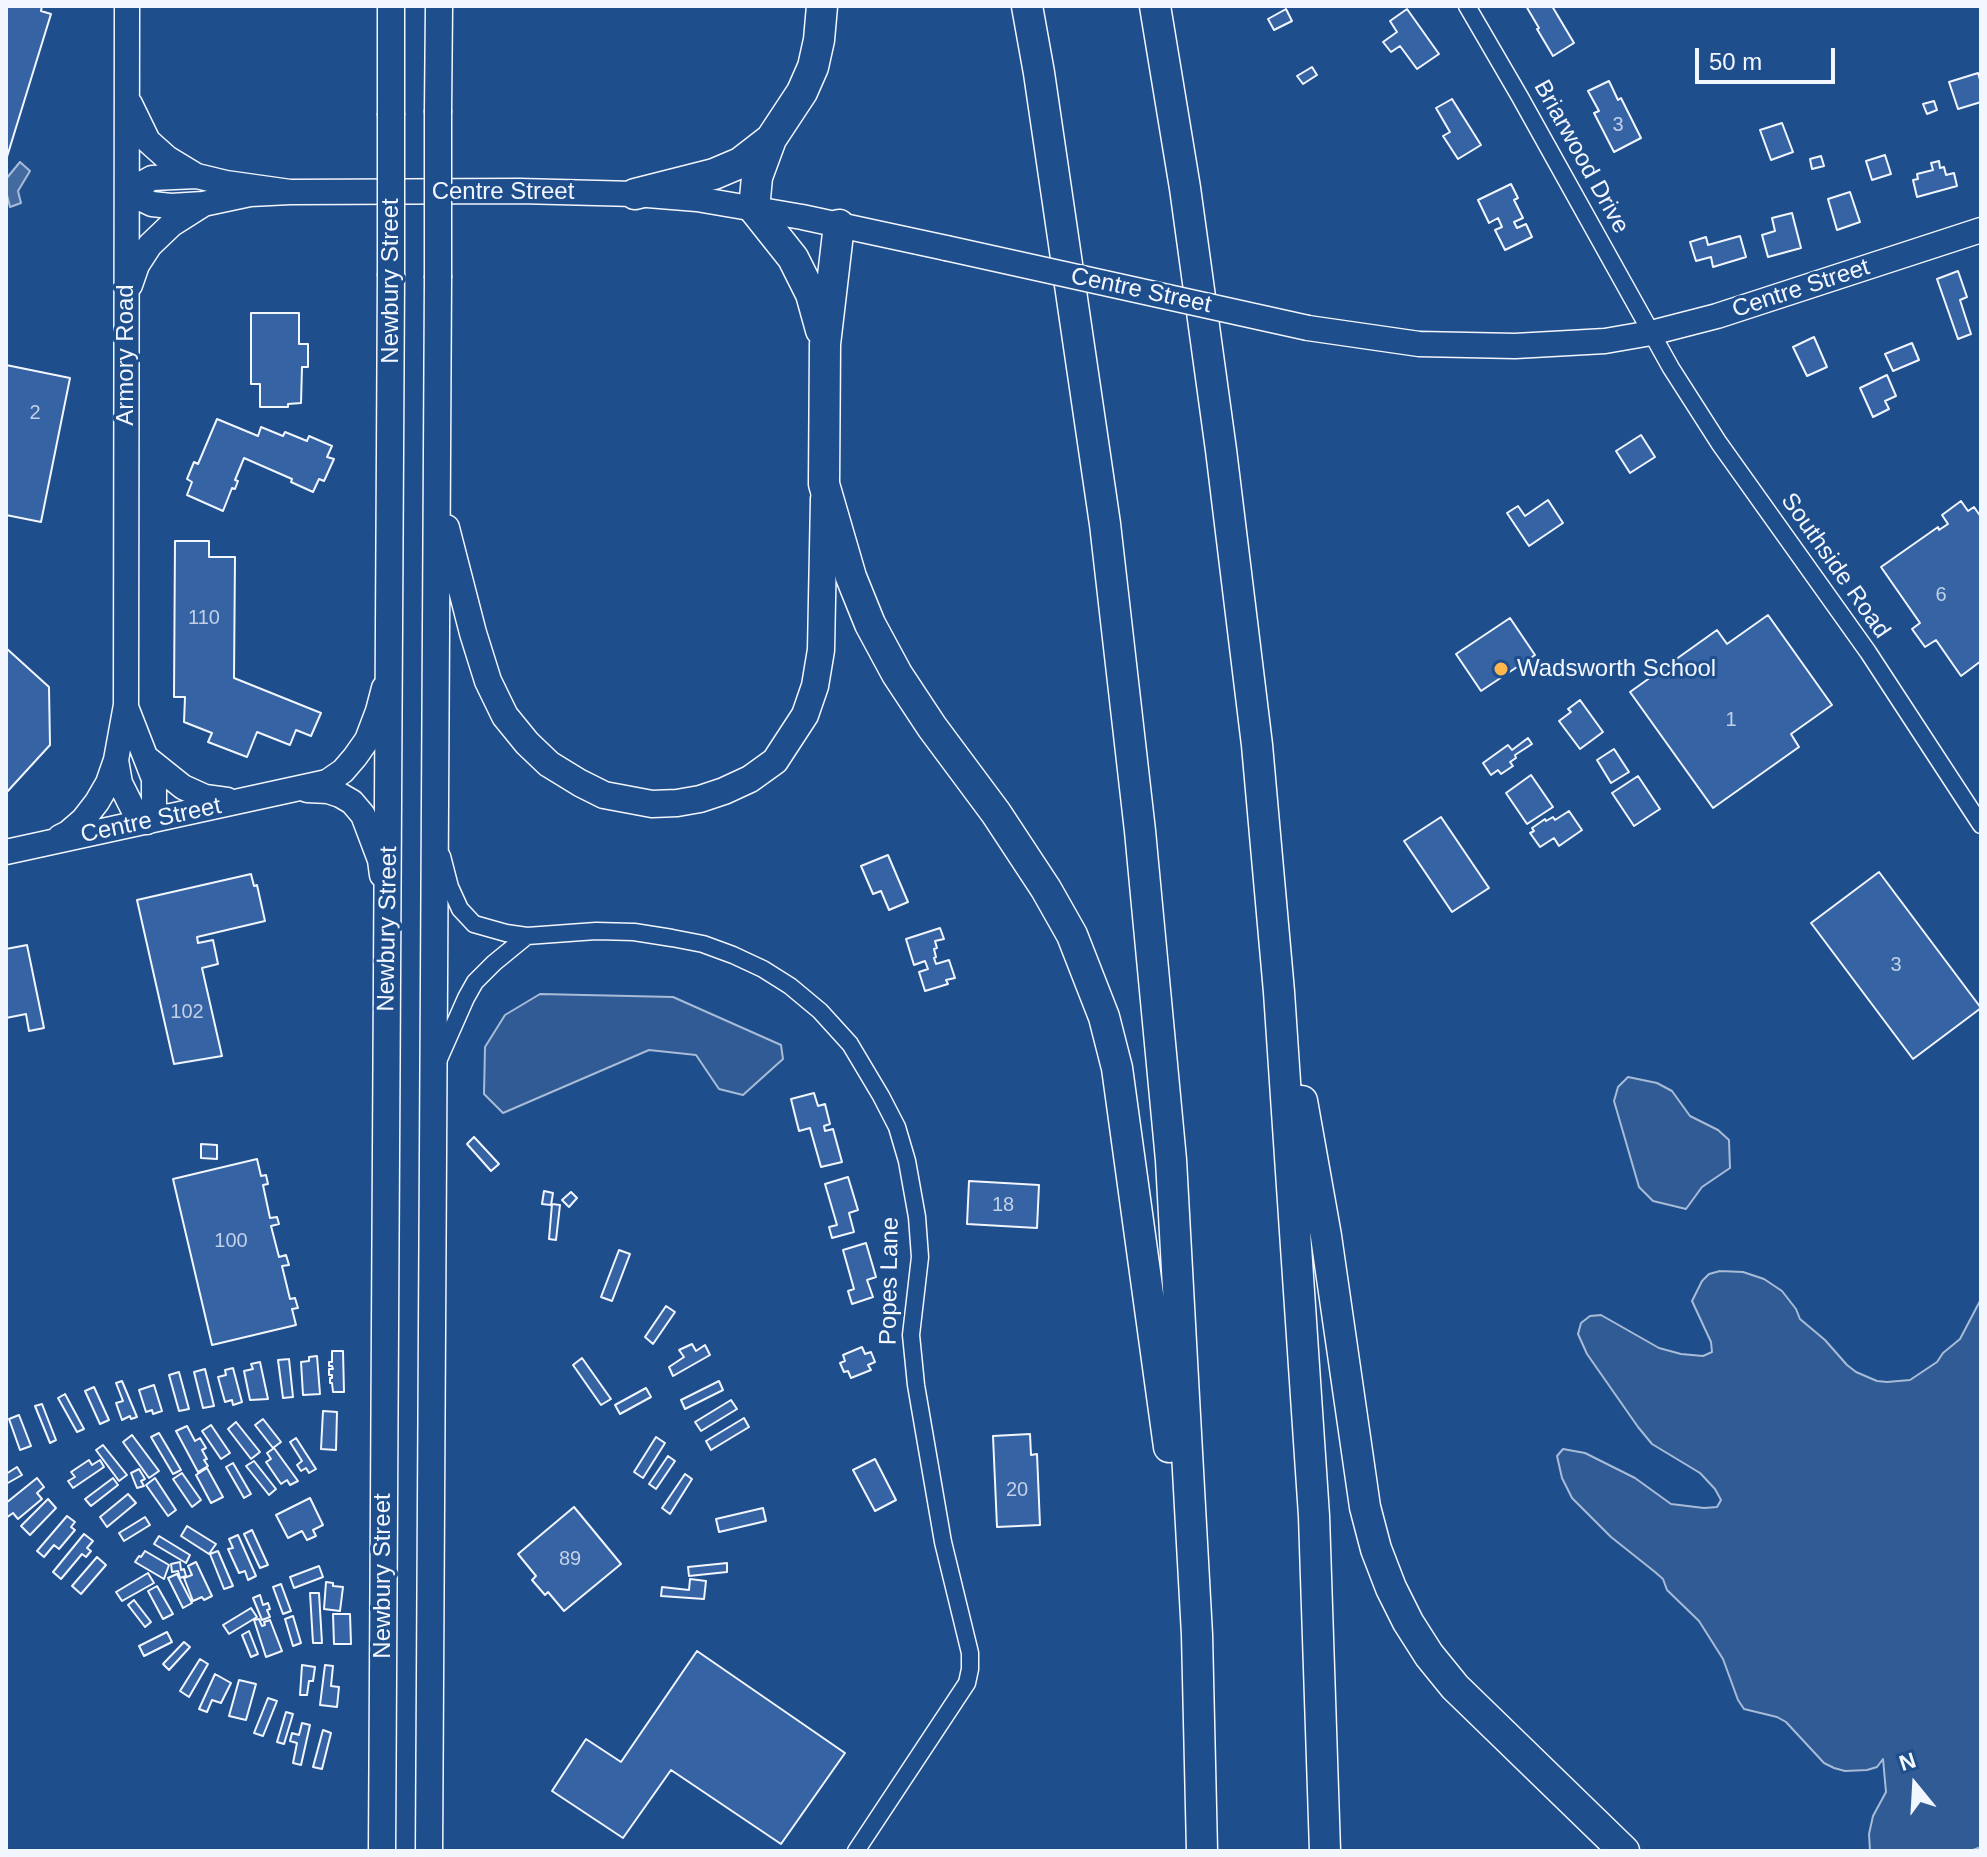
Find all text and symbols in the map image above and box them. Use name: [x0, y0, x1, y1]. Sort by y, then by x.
scale bar: [1699, 32, 1839, 82]
text: 50 m: [1709, 48, 1762, 75]
street label: Briarwood Drive: [1527, 75, 1635, 239]
house number: 3: [1612, 113, 1624, 137]
street label: Centre Street: [432, 178, 574, 206]
street label: Newbury Street: [377, 198, 405, 364]
street label: Centre Street: [1729, 253, 1873, 325]
street label: Centre Street: [1068, 262, 1214, 320]
street label: Armory Road: [112, 284, 140, 426]
house number: 2: [29, 401, 41, 425]
street label: Southside Road: [1774, 488, 1896, 644]
house number: 6: [1935, 583, 1947, 607]
house number: 110: [188, 606, 220, 630]
place label: Wadsworth School: [1517, 655, 1716, 683]
marker: Wadsworth School: [1492, 660, 1510, 678]
house number: 1: [1725, 708, 1737, 732]
street label: Centre Street: [78, 792, 224, 850]
street label: Newbury Street: [372, 846, 404, 1012]
house number: 3: [1890, 953, 1902, 977]
house number: 102: [170, 1000, 204, 1024]
house number: 18: [992, 1193, 1014, 1217]
street label: Popes Lane: [874, 1217, 906, 1345]
house number: 100: [214, 1229, 248, 1253]
house number: 20: [1006, 1478, 1028, 1502]
street label: Newbury Street: [369, 1493, 397, 1659]
house number: 89: [559, 1547, 581, 1571]
north arrow: [1875, 1745, 1955, 1825]
text: N: [1896, 1747, 1919, 1776]

